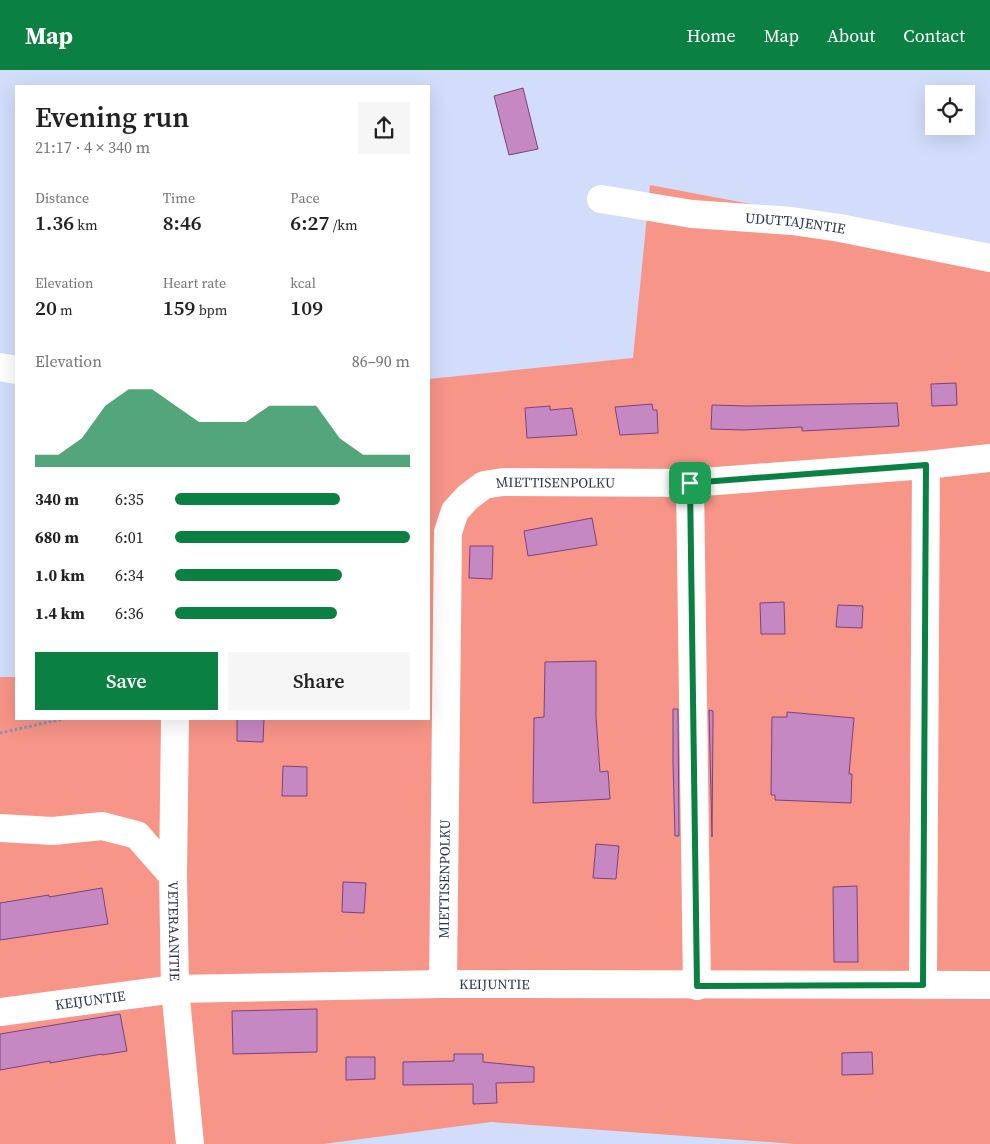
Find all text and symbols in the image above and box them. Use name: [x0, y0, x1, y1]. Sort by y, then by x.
text: Map: [25, 19, 73, 52]
text: Home: [687, 23, 736, 48]
text: Map: [764, 23, 799, 48]
text: About: [827, 23, 875, 48]
text: Contact: [903, 23, 965, 48]
map controls: [925, 85, 975, 135]
button: locate: [925, 85, 975, 135]
text: Evening run: [35, 98, 189, 136]
button: share: [358, 102, 410, 154]
text: 21:17 · 4 × 340 m: [35, 136, 150, 158]
text: Distance: [35, 188, 89, 208]
text: Time: [163, 188, 195, 208]
text: Pace: [290, 188, 320, 208]
text: 1.36: [35, 208, 74, 237]
text: 8:46: [163, 208, 202, 237]
text: 6:27: [290, 208, 329, 237]
street label: UDUTTAJENTIE: [744, 208, 847, 239]
text: km: [74, 215, 98, 235]
text: /km: [329, 215, 358, 235]
text: Elevation: [35, 273, 93, 293]
text: Heart rate: [163, 273, 226, 293]
text: kcal: [290, 273, 316, 293]
text: 20: [35, 293, 57, 322]
text: 159: [163, 293, 195, 322]
text: 109: [290, 293, 323, 322]
text: m: [57, 300, 73, 320]
text: bpm: [195, 300, 227, 320]
text: Elevation: [35, 350, 102, 372]
text: 86–90 m: [352, 350, 410, 372]
pin: [669, 462, 711, 504]
icon: arrive: [676, 469, 704, 497]
street label: MIETTISENPOLKU: [494, 471, 615, 493]
text: 340 m: [35, 488, 79, 510]
text: 6:35: [115, 488, 144, 510]
text: 680 m: [35, 526, 79, 548]
text: 6:01: [115, 526, 144, 548]
text: 1.0 km: [35, 564, 85, 586]
text: 6:34: [115, 564, 144, 586]
text: 1.4 km: [35, 602, 85, 624]
text: 6:36: [115, 602, 144, 624]
button: Save: [35, 652, 218, 710]
button: Share: [228, 652, 410, 710]
street label: MIETTISENPOLKU: [434, 819, 455, 939]
street label: VETERAANITIE: [163, 881, 185, 981]
street label: KEIJUNTIE: [459, 974, 530, 994]
street label: KEIJUNTIE: [54, 986, 127, 1015]

